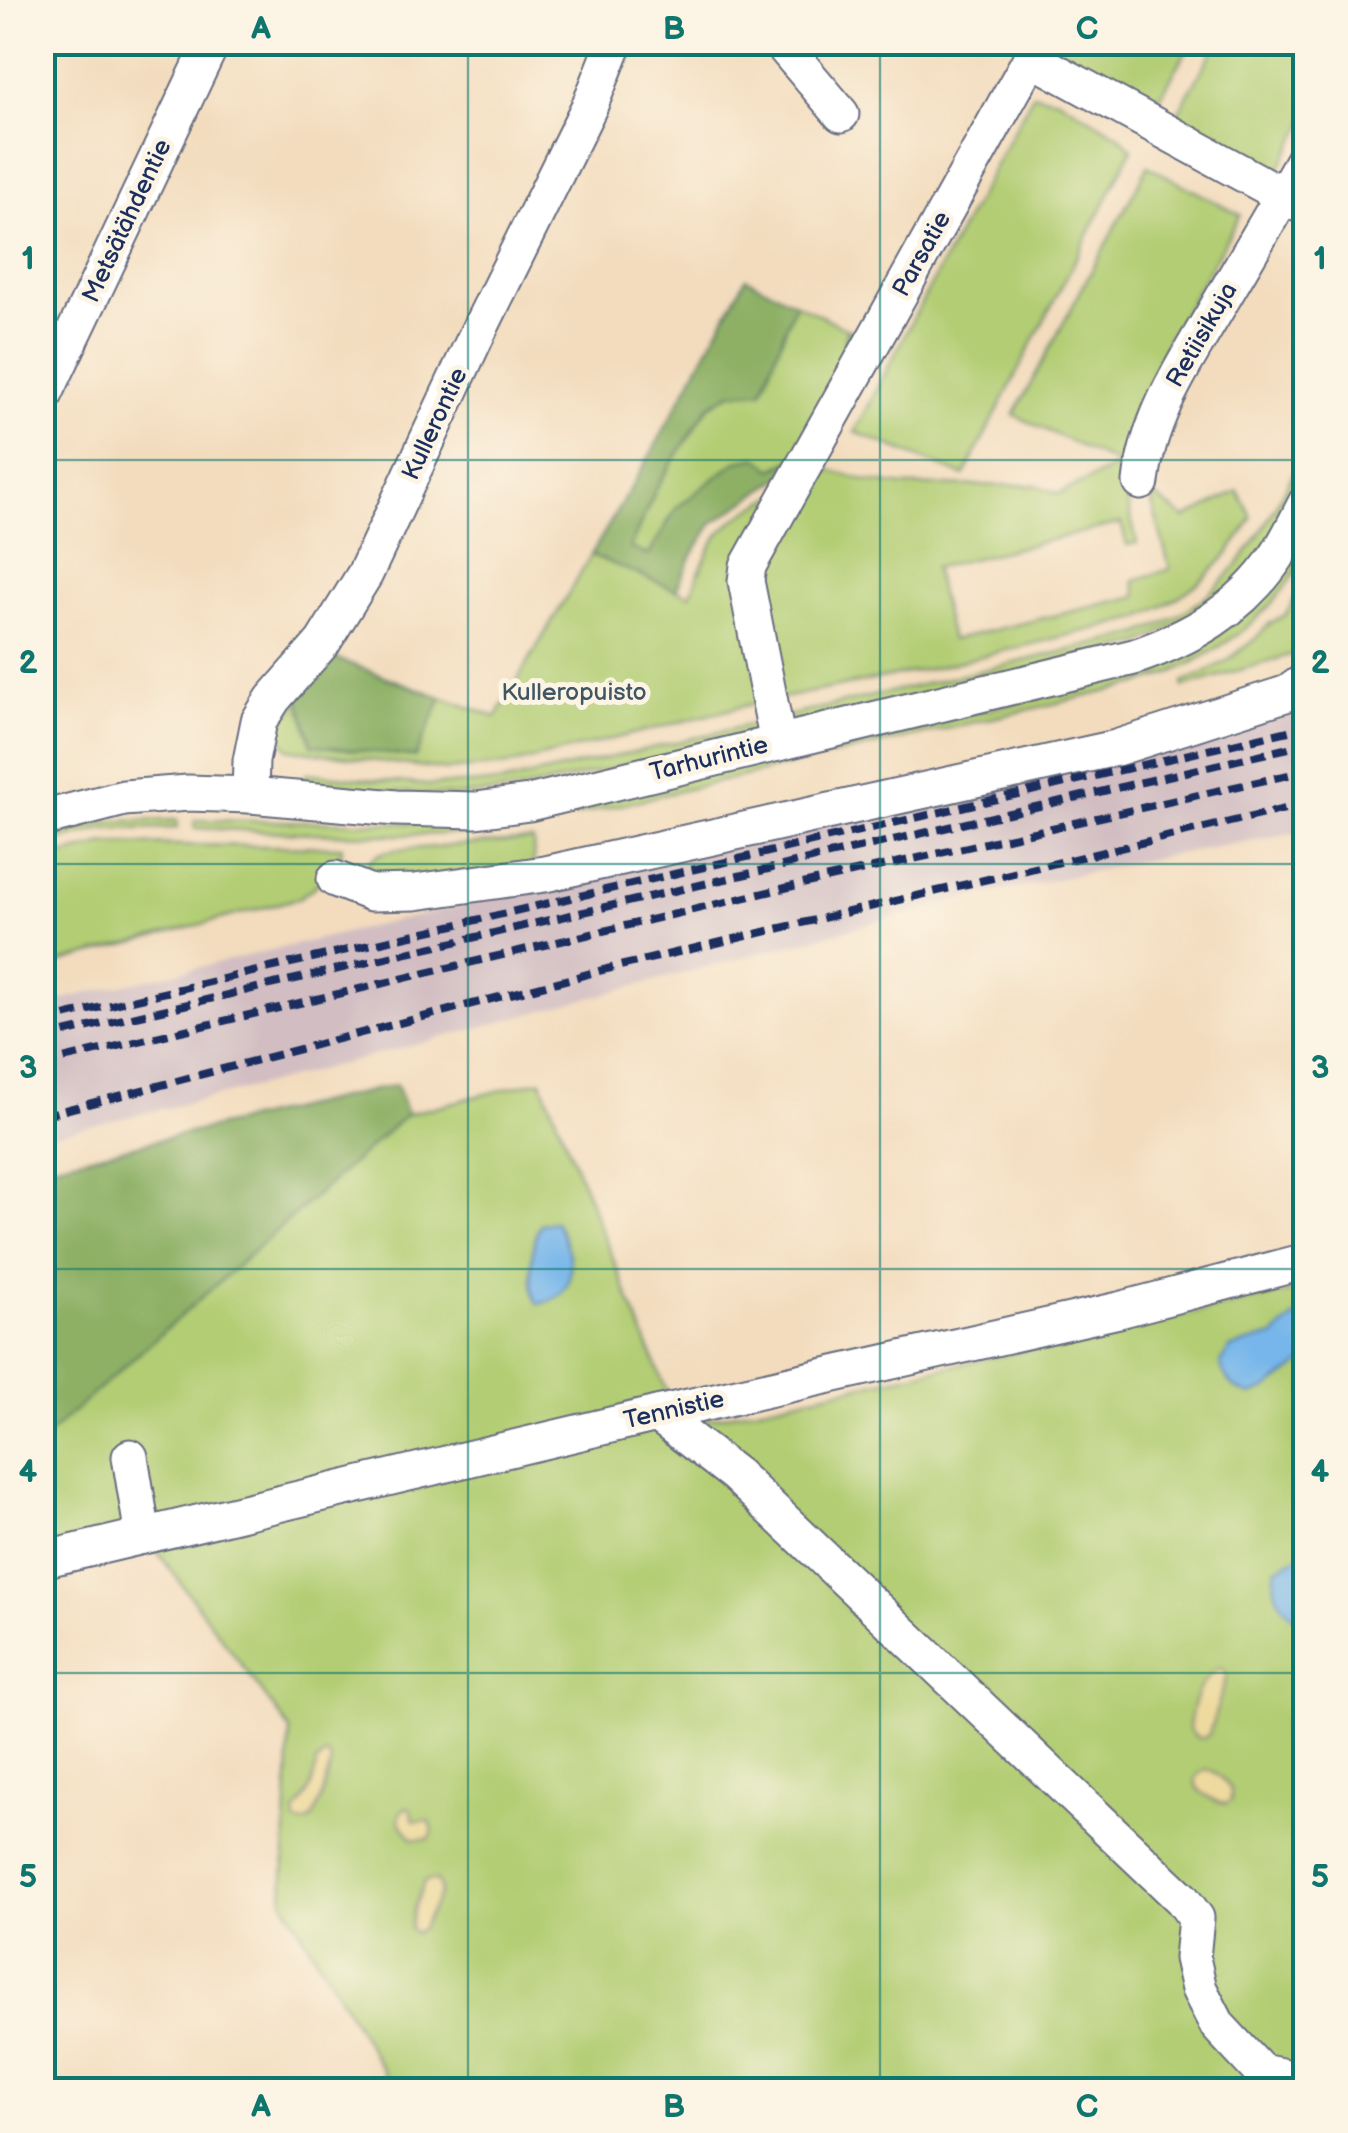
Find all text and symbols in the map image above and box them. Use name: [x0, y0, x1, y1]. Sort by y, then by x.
text: A: [250, 10, 271, 49]
text: B: [663, 10, 685, 49]
text: C: [1076, 10, 1098, 49]
street label: Metsätähdentie: [76, 134, 178, 308]
street label: Parsatie: [886, 206, 958, 302]
text: 1: [21, 240, 35, 279]
text: 1: [1313, 240, 1327, 279]
street label: Retiisikuja: [1159, 277, 1245, 393]
street label: Kullerontie: [395, 363, 475, 485]
text: 2: [18, 644, 38, 683]
text: 2: [1310, 644, 1330, 683]
park label: Kulleropuisto: [501, 677, 647, 708]
street label: Tarhurintie: [647, 729, 771, 789]
text: 3: [19, 1049, 37, 1088]
text: 3: [1311, 1049, 1329, 1088]
street label: Tennistie: [621, 1383, 727, 1437]
text: 4: [19, 1453, 38, 1492]
text: 4: [1311, 1453, 1330, 1492]
text: 5: [19, 1858, 37, 1897]
text: 5: [1311, 1858, 1329, 1897]
text: A: [250, 2088, 271, 2127]
text: B: [663, 2088, 685, 2127]
text: C: [1076, 2088, 1098, 2127]

